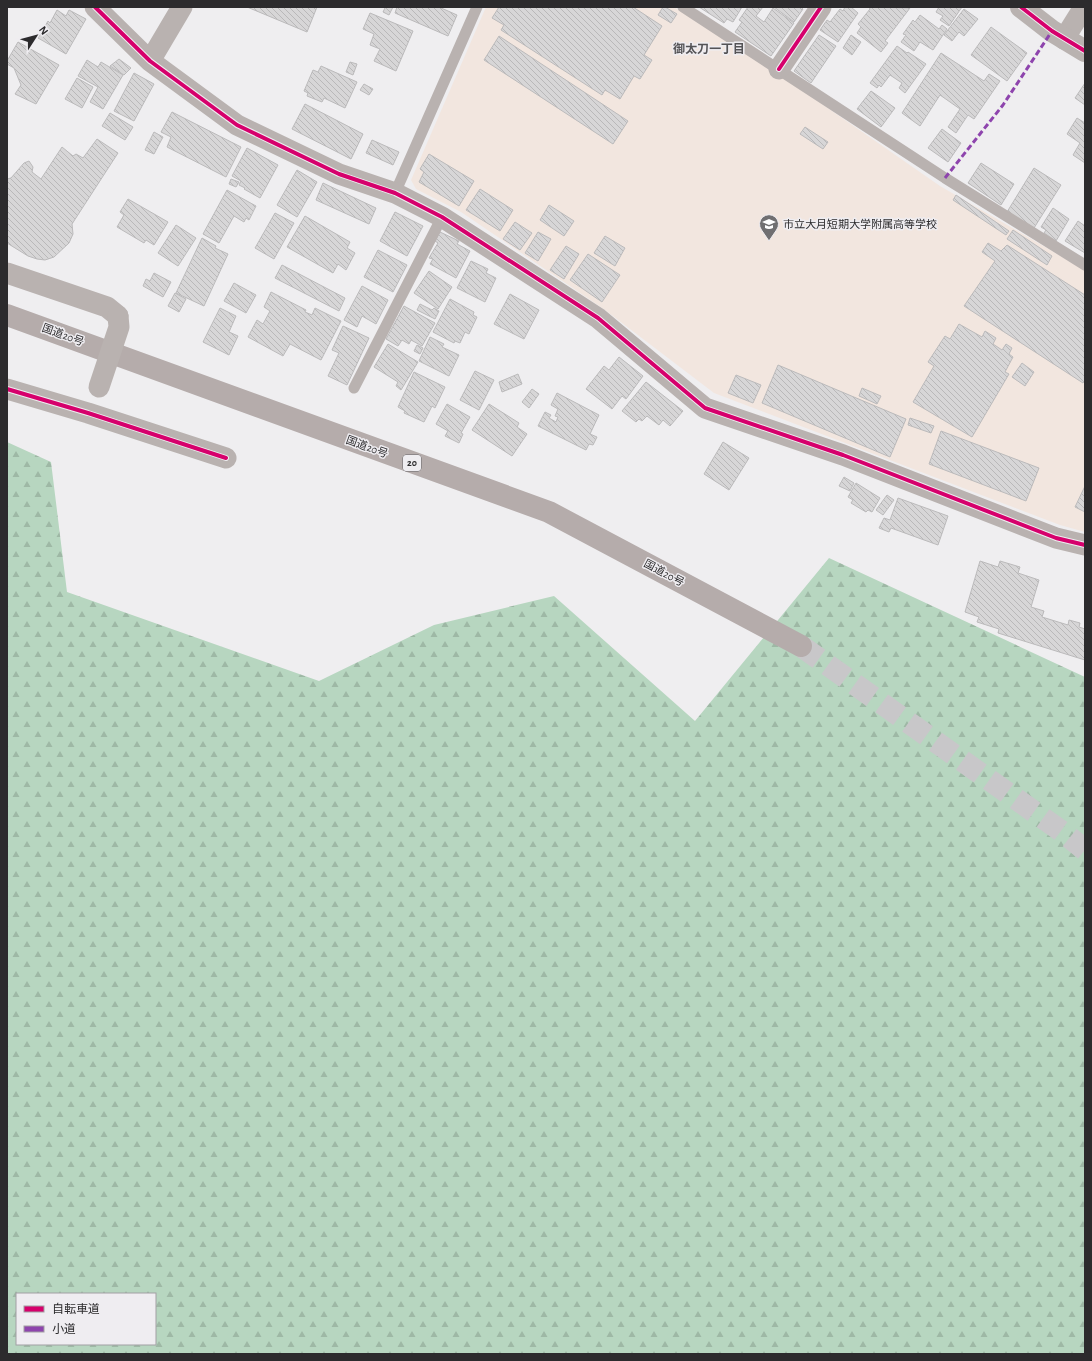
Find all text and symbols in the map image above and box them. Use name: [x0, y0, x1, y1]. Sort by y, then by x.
north arrow: [16, 16, 56, 56]
text: N: [37, 24, 50, 37]
district label: 御太刀一丁目: [673, 42, 745, 55]
school or university icon: 市立大月短期大学附属高等学校: [758, 213, 780, 241]
place label: 市立大月短期大学附属高等学校: [783, 218, 937, 230]
street label: 国道20号: [41, 321, 86, 348]
street label: 国道20号: [345, 433, 390, 460]
road number: 20: [403, 455, 421, 471]
street label: 国道20号: [642, 557, 686, 588]
legend: [16, 1293, 156, 1345]
text: 自転車道: [52, 1302, 100, 1315]
text: 小道: [52, 1322, 76, 1335]

